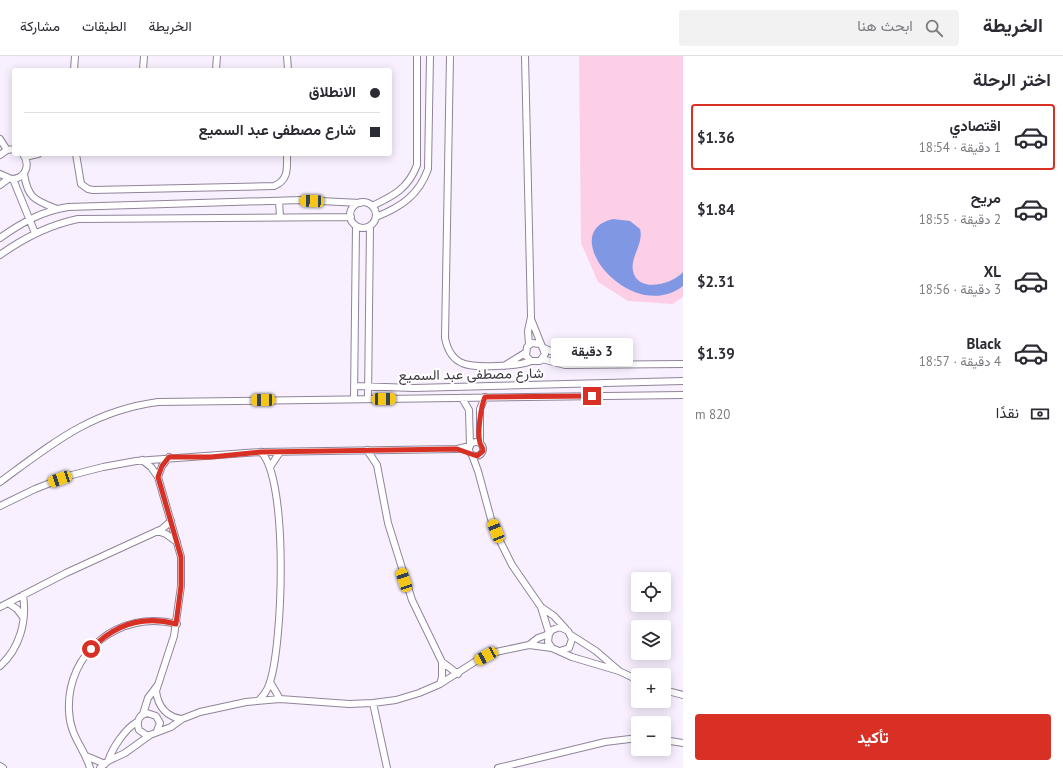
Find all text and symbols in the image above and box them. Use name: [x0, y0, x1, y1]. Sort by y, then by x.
search box: [679, 10, 959, 46]
text: الخريطة: [983, 13, 1043, 37]
text: ابحث هنا: [857, 16, 913, 35]
text: مشاركة: [20, 17, 60, 35]
text: الطبقات: [82, 17, 126, 35]
text: الخريطة: [148, 17, 192, 35]
icon: search: [923, 17, 945, 39]
text: اختر الرحلة: [973, 68, 1051, 91]
text: الانطلاق: [309, 82, 356, 101]
text: اقتصادي: [949, 116, 1001, 135]
icon: car: [1013, 119, 1049, 155]
text: شارع مصطفى عبد السميع: [199, 120, 356, 139]
text: $1.36: [697, 128, 735, 147]
text: 1 دقيقة · 18:54: [919, 139, 1001, 156]
text: مريح: [971, 188, 1001, 207]
icon: car: [1013, 191, 1049, 227]
car: [300, 195, 324, 207]
text: $1.84: [697, 200, 735, 219]
text: 2 دقيقة · 18:55: [919, 211, 1001, 228]
text: XL: [984, 262, 1001, 281]
icon: car: [1013, 263, 1049, 299]
text: $2.31: [697, 272, 735, 291]
text: 3 دقيقة · 18:56: [919, 281, 1001, 298]
text: Black: [966, 334, 1001, 353]
icon: car: [1013, 335, 1049, 371]
callout: 3 دقيقة: [551, 338, 633, 366]
text: 3 دقيقة: [571, 343, 613, 360]
text: $1.39: [697, 344, 735, 363]
text: 4 دقيقة · 18:57: [919, 353, 1001, 370]
street label: شارع مصطفى عبد السميع: [398, 364, 544, 386]
route end: [583, 387, 601, 405]
car: [372, 393, 396, 405]
car: [251, 394, 275, 406]
text: نقدًا: [996, 403, 1019, 422]
icon: cash: [1029, 403, 1051, 425]
text: 820 m: [695, 406, 730, 423]
car: [47, 469, 73, 489]
car: [486, 518, 506, 544]
car: [395, 567, 413, 593]
map controls: [631, 572, 671, 756]
button: locate: [631, 572, 671, 612]
button: layers: [631, 620, 671, 660]
route start: [82, 640, 100, 658]
car: [473, 645, 499, 667]
button: +: [631, 668, 671, 708]
button: تأكيد: [695, 714, 1051, 760]
button: −: [631, 716, 671, 756]

